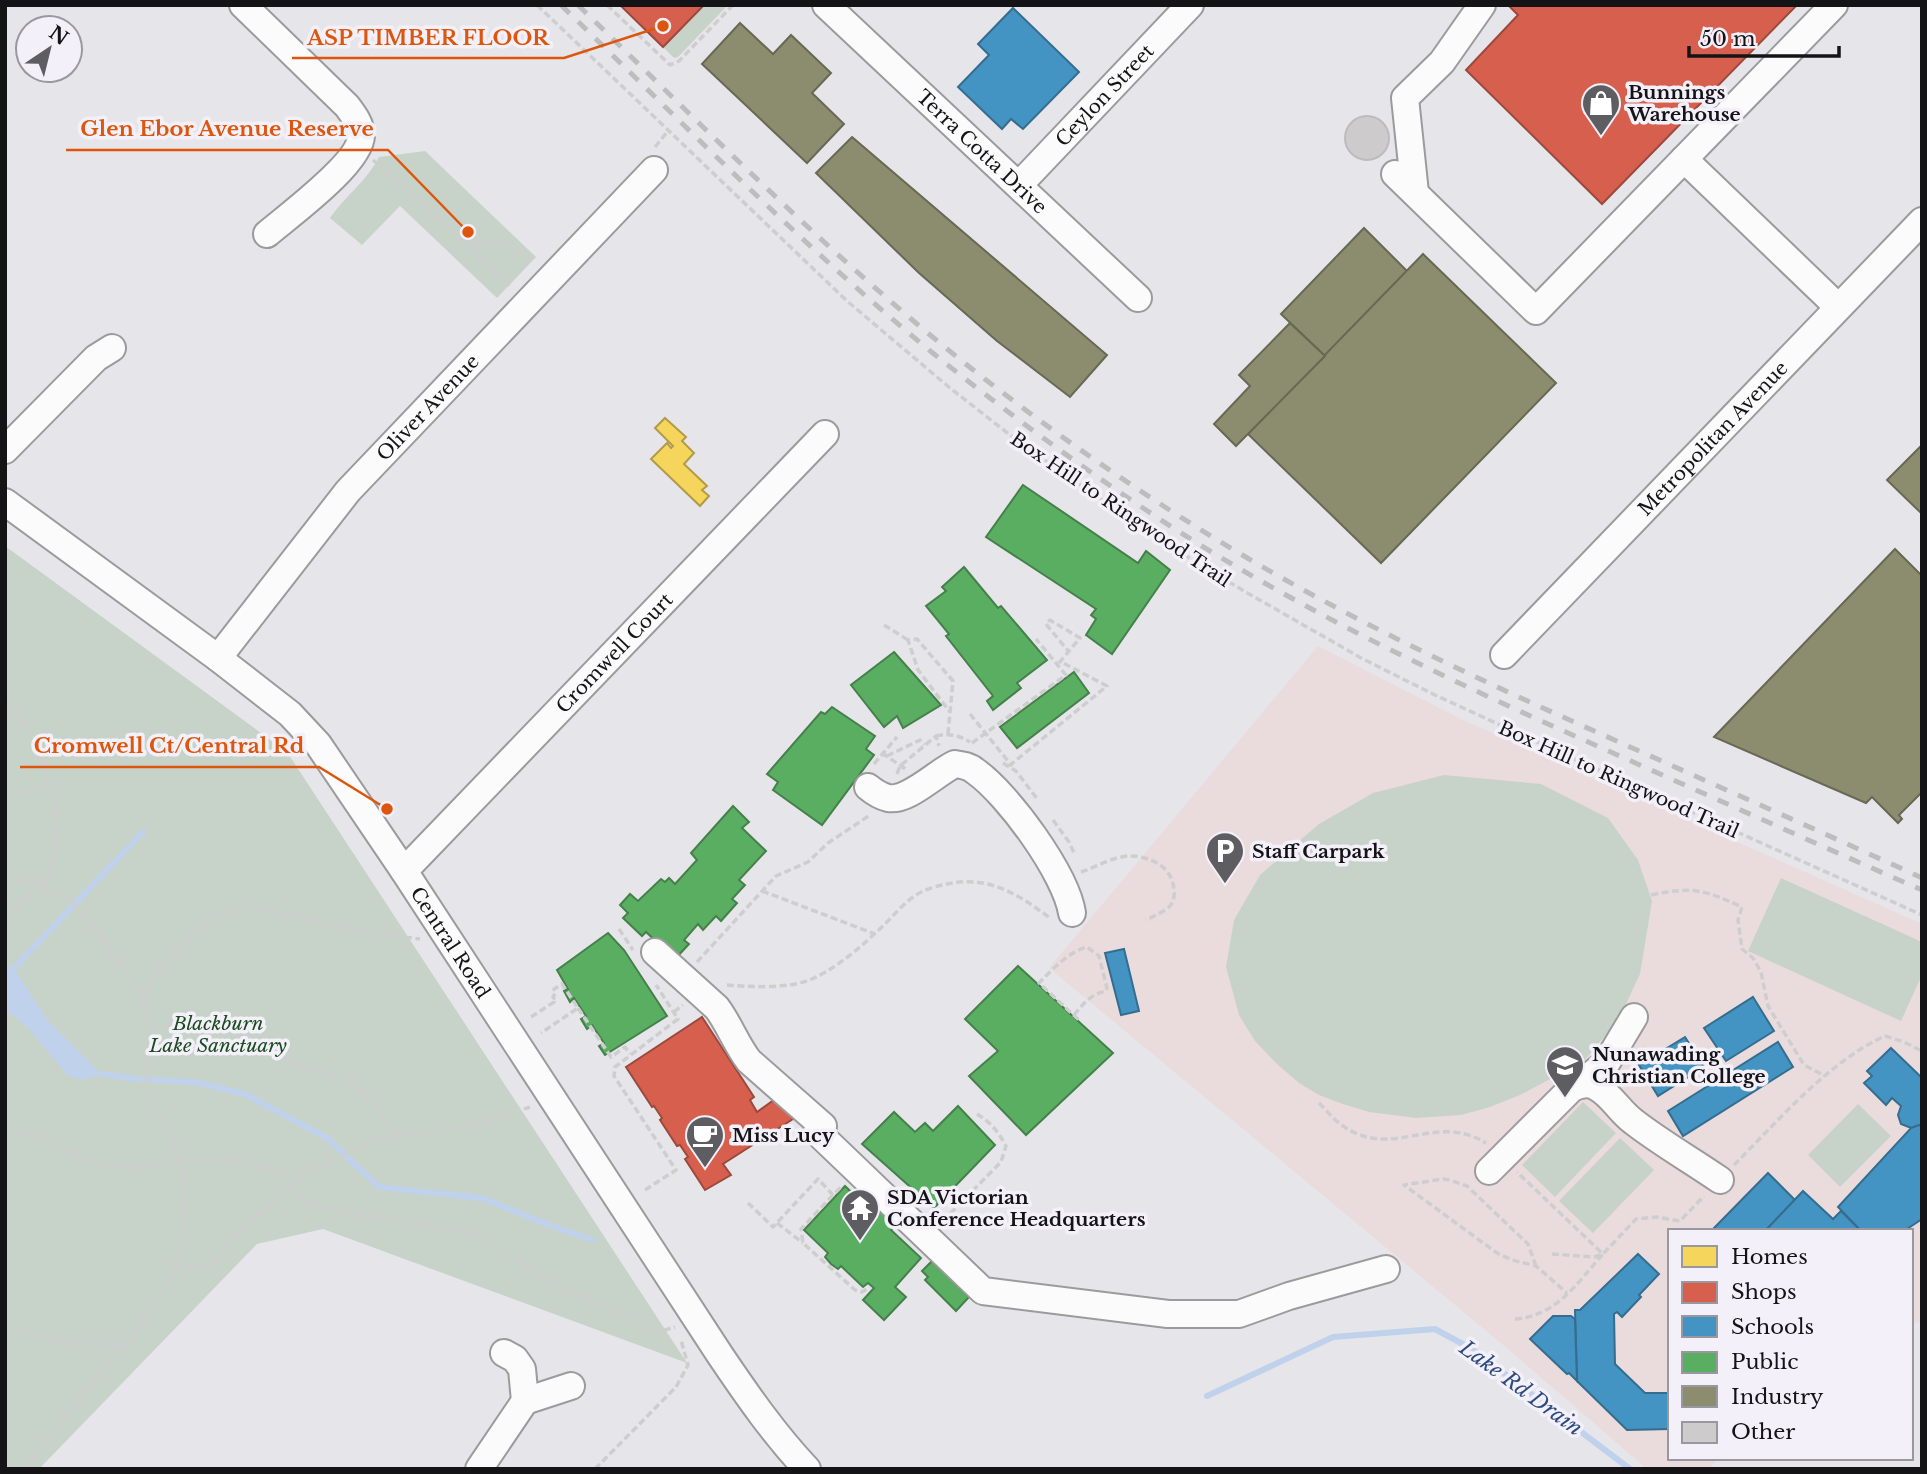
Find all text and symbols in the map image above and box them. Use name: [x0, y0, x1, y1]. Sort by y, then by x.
north arrow: [14, 14, 84, 84]
scale bar: [1689, 14, 1840, 58]
callout: ASP TIMBER FLOOR: [292, 16, 564, 58]
text: N: [45, 21, 72, 50]
text: ASP TIMBER FLOOR: [306, 25, 550, 51]
text: 50 m: [1700, 26, 1756, 52]
street label: Ceylon Street: [1051, 39, 1159, 151]
place label: Bunnings Warehouse: [1627, 81, 1741, 126]
shop icon: Bunnings Warehouse: [1580, 82, 1622, 137]
street label: Terra Cotta Drive: [912, 85, 1052, 219]
callout: Glen Ebor Avenue Reserve: [66, 108, 388, 150]
text: Glen Ebor Avenue Reserve: [80, 116, 374, 142]
street label: Oliver Avenue: [372, 350, 484, 466]
street label: Metropolitan Avenue: [1634, 357, 1793, 521]
street label: Box Hill to Ringwood Trail: [1006, 427, 1235, 592]
street label: Cromwell Court: [552, 588, 678, 718]
street label: Box Hill to Ringwood Trail: [1495, 716, 1743, 843]
callout: Cromwell Ct/Central Rd: [20, 725, 319, 767]
text: Cromwell Ct/Central Rd: [34, 733, 305, 759]
parking icon: Staff Carpark: [1204, 830, 1246, 885]
place label: Staff Carpark: [1252, 840, 1385, 863]
street label: Central Road: [406, 883, 495, 1003]
park label: Blackburn Lake Sanctuary: [148, 1012, 287, 1057]
place label: Nunawading Christian College: [1592, 1043, 1766, 1088]
school or university icon: Nunawading Christian College: [1544, 1044, 1586, 1099]
cafe icon: Miss Lucy: [684, 1114, 726, 1169]
place label: Miss Lucy: [732, 1124, 835, 1147]
place label: SDA Victorian Conference Headquarters: [887, 1186, 1146, 1231]
temple icon: SDA Victorian Conference Headquarters: [839, 1187, 881, 1242]
legend: [1668, 1229, 1913, 1460]
text: Homes: [1731, 1244, 1808, 1270]
text: Shops: [1731, 1279, 1797, 1305]
text: Schools: [1731, 1314, 1814, 1340]
water label: Lake Rd Drain: [1454, 1334, 1588, 1441]
text: Public: [1731, 1349, 1798, 1375]
text: Industry: [1731, 1384, 1824, 1410]
text: Other: [1731, 1419, 1795, 1445]

